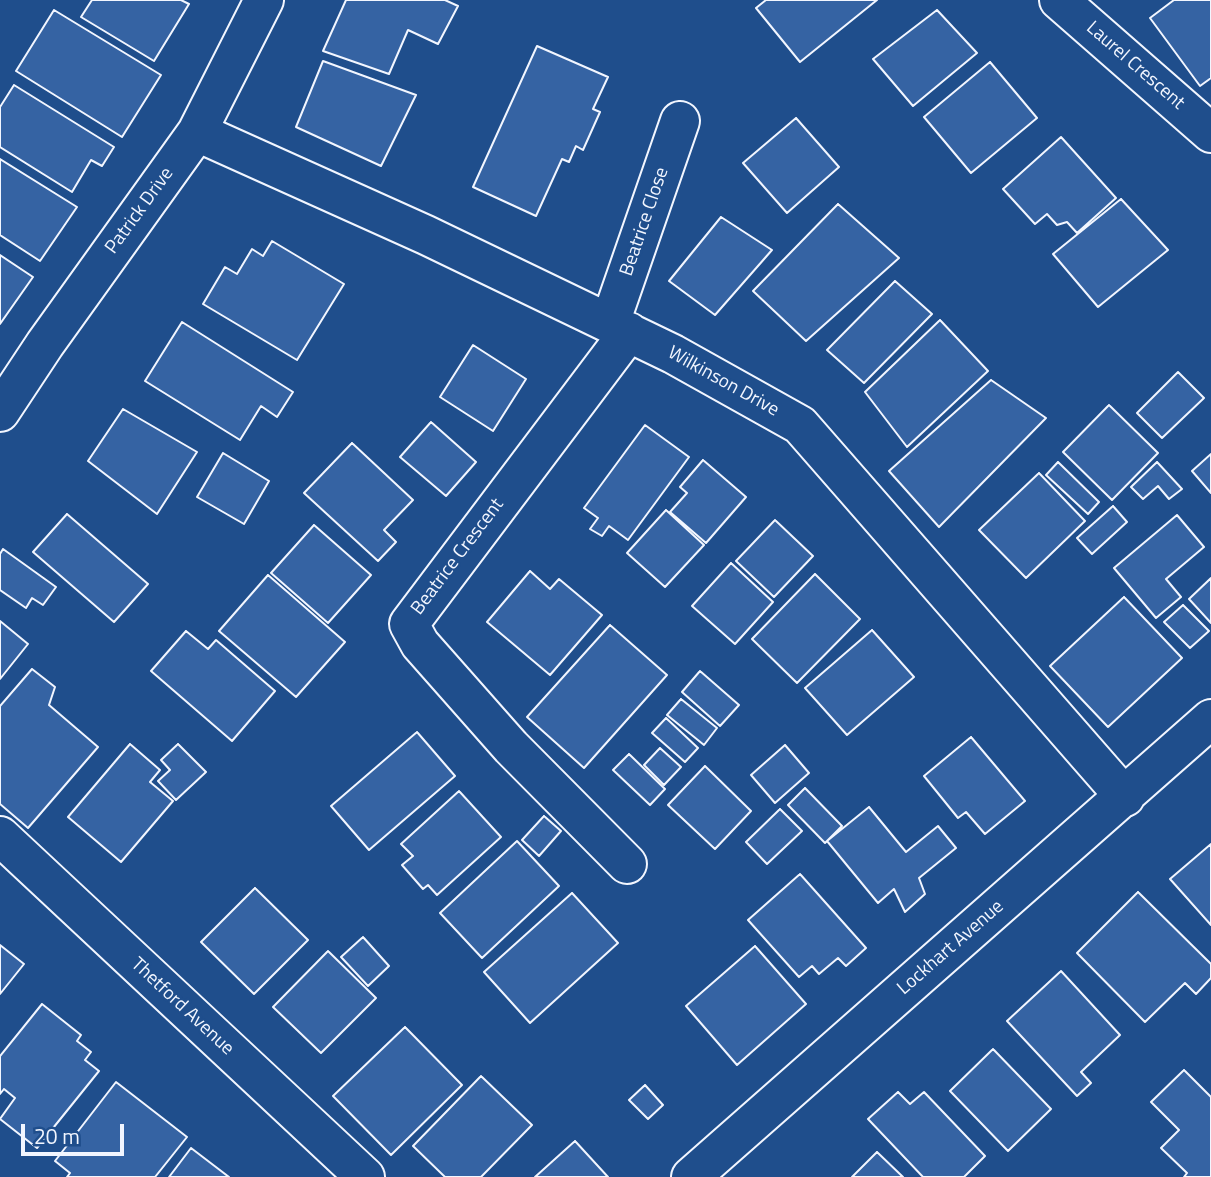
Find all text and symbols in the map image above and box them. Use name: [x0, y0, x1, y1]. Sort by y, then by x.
street label: Laurel Crescent: [1081, 17, 1189, 115]
street label: Patrick Drive: [101, 163, 179, 259]
street label: Beatrice Close: [616, 165, 674, 279]
street label: Wilkinson Drive: [663, 342, 783, 422]
street label: Beatrice Crescent: [407, 494, 509, 620]
street label: Lockhart Avenue: [893, 896, 1009, 1000]
street label: Thetford Avenue: [126, 953, 238, 1061]
scale bar: [24, 1110, 128, 1154]
text: 20 m: [34, 1120, 80, 1152]

